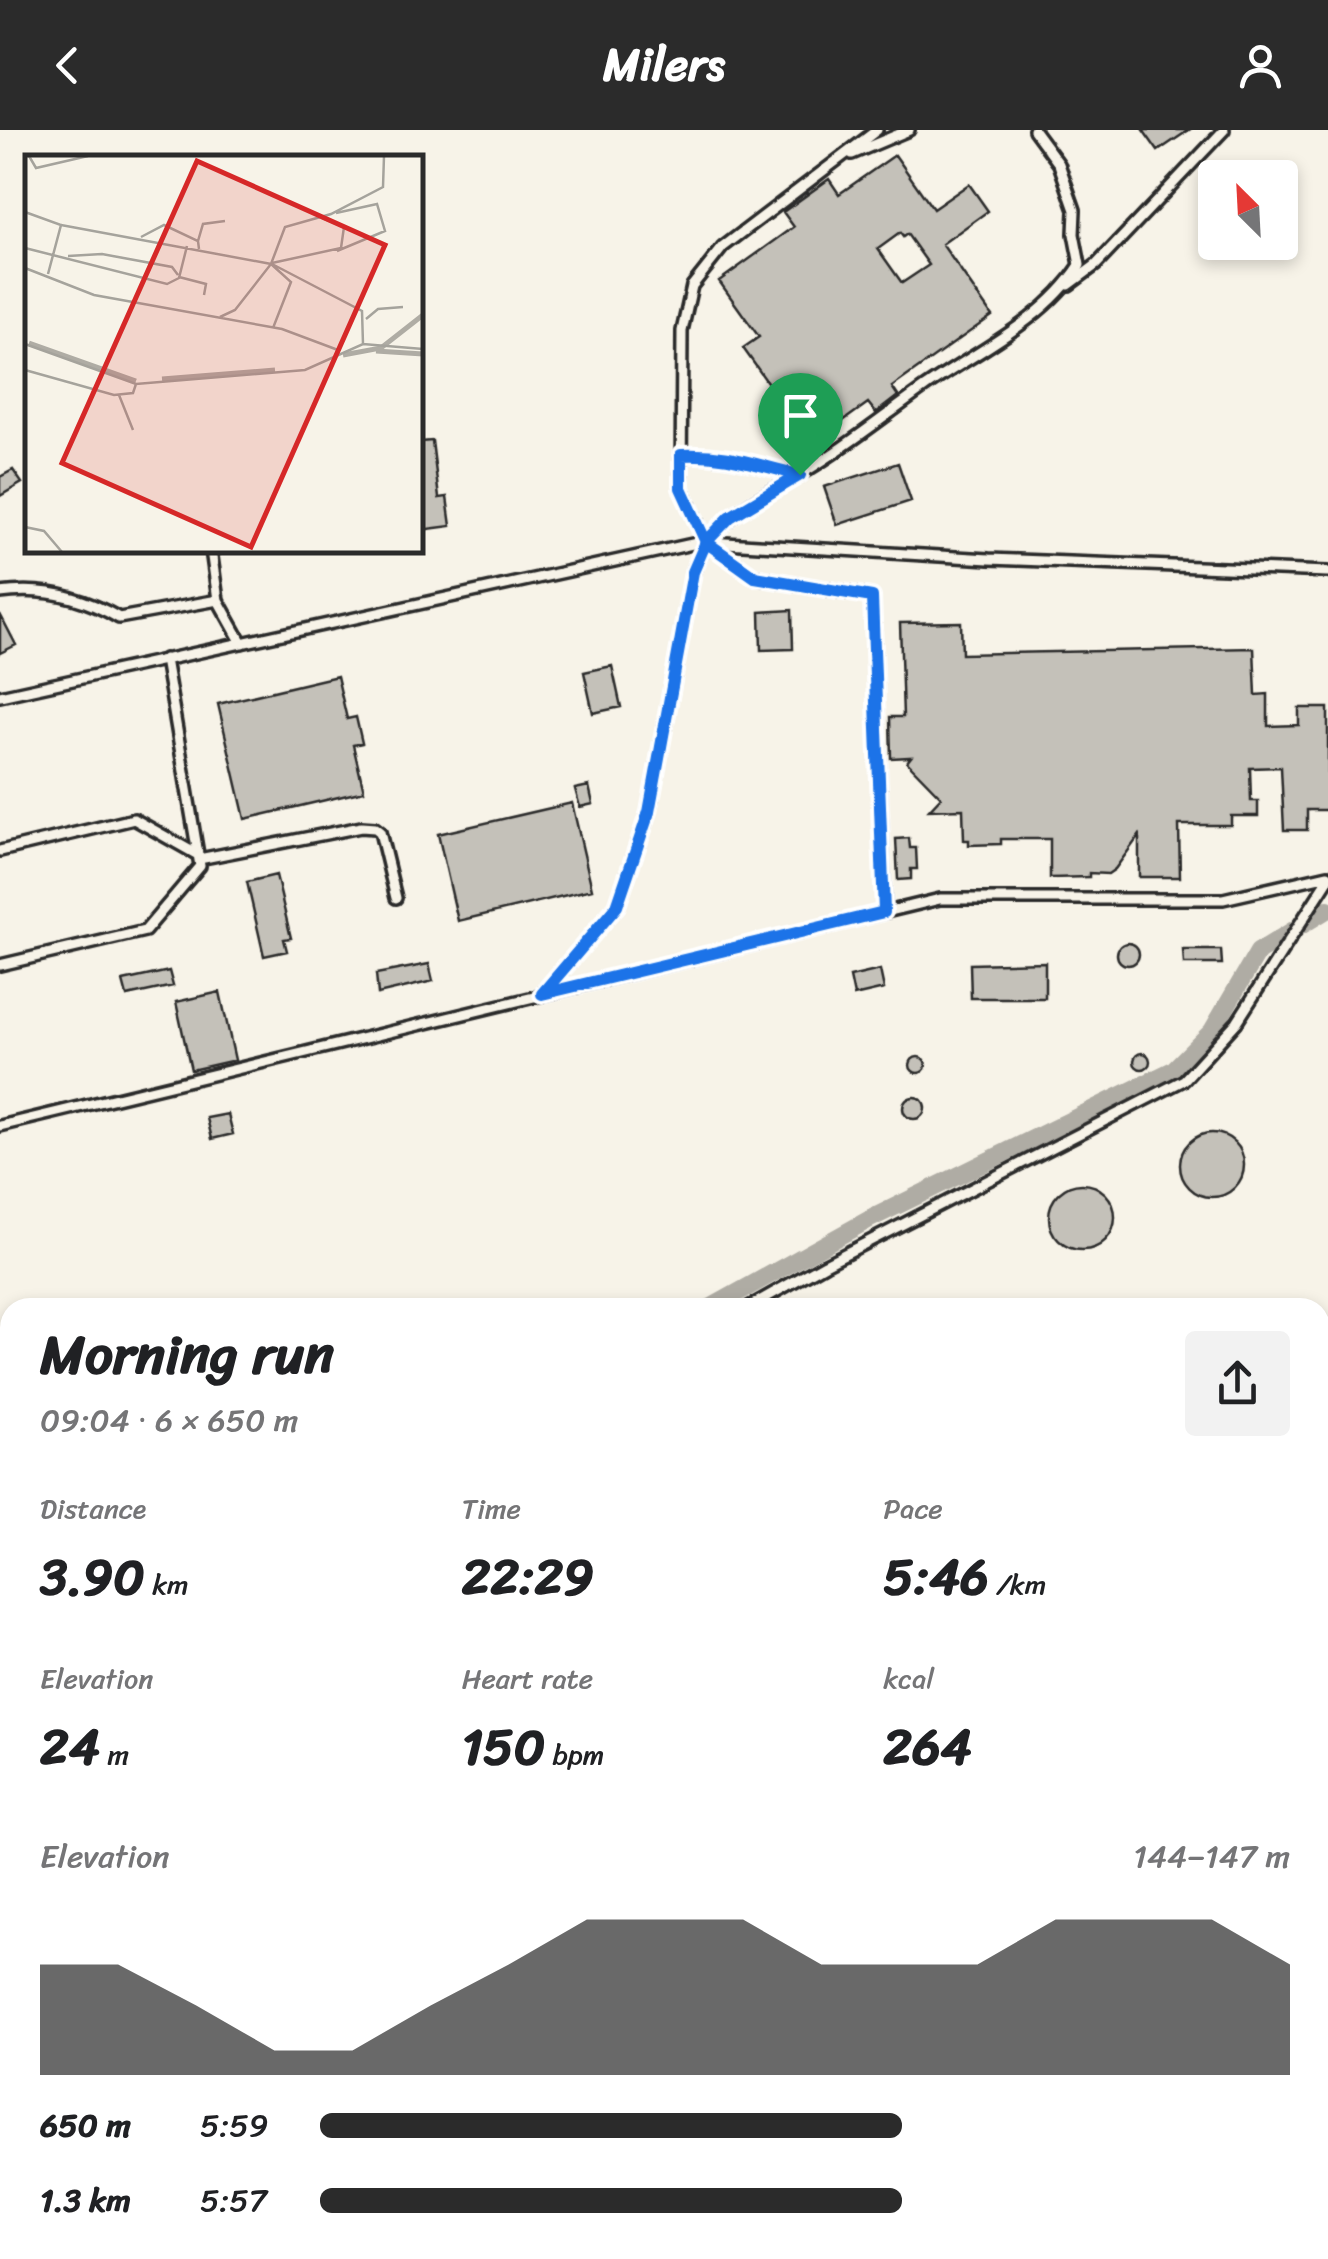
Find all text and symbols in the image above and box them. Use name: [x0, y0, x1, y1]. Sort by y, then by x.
text: Milers: [603, 25, 725, 105]
icon: back: [40, 38, 95, 93]
icon: person: [1233, 38, 1288, 93]
inset map: [25, 155, 422, 552]
north arrow: [1198, 160, 1298, 260]
map controls: [1198, 160, 1298, 260]
pin: [758, 373, 843, 476]
icon: arrive: [773, 388, 828, 443]
text: Morning run: [40, 1306, 334, 1403]
button: share: [1185, 1331, 1290, 1436]
text: 09:04 · 6 × 650 m: [40, 1392, 298, 1449]
text: Distance: [40, 1484, 146, 1533]
text: Time: [462, 1484, 521, 1533]
text: Pace: [883, 1484, 943, 1533]
text: 3.90: [40, 1533, 145, 1622]
text: 22:29: [462, 1533, 594, 1622]
text: 5:46: [883, 1533, 989, 1622]
text: km: [145, 1560, 189, 1609]
text: /km: [989, 1560, 1046, 1609]
text: Elevation: [40, 1654, 153, 1703]
text: Heart rate: [462, 1654, 593, 1703]
text: kcal: [883, 1654, 934, 1703]
text: 24: [40, 1703, 100, 1792]
text: 150: [462, 1703, 545, 1792]
text: 264: [883, 1703, 972, 1792]
text: m: [100, 1730, 129, 1779]
text: bpm: [545, 1730, 604, 1779]
text: Elevation: [40, 1828, 170, 1885]
text: 144–147 m: [1133, 1828, 1290, 1885]
text: 650 m: [40, 2097, 131, 2154]
text: 5:59: [200, 2097, 268, 2154]
text: 1.3 km: [40, 2172, 131, 2229]
text: 5:57: [200, 2172, 267, 2229]

